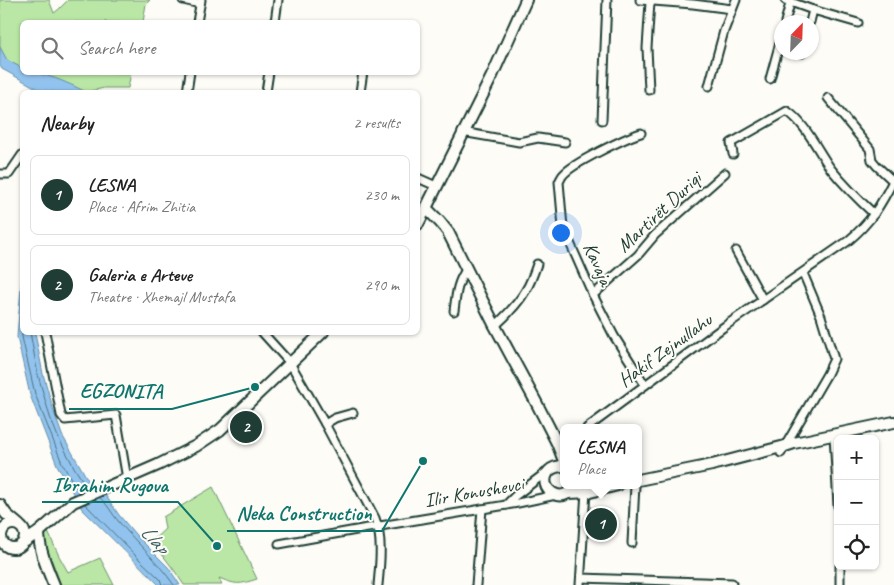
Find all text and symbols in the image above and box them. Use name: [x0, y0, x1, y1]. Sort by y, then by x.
north arrow: [774, 15, 819, 60]
search box: [20, 20, 420, 75]
icon: search: [38, 34, 66, 62]
text: Search here: [78, 36, 155, 60]
text: Nearby: [40, 110, 93, 136]
text: 2 results: [353, 113, 400, 133]
street label: Martirët Duriqi: [611, 165, 708, 258]
text: LESNA: [88, 173, 135, 197]
text: 1: [53, 185, 61, 205]
text: 230 m: [365, 185, 399, 205]
text: Place · Afrim Zhitia: [88, 197, 195, 217]
your location: [548, 220, 574, 246]
street label: Kavaja: [578, 239, 619, 291]
text: Galeria e Arteve: [88, 263, 192, 287]
text: 2: [53, 275, 61, 295]
text: 290 m: [365, 275, 399, 295]
text: Theatre · Xhemajl Mustafa: [88, 287, 235, 307]
street label: Hakif Zejnullahu: [613, 307, 718, 393]
callout: EGZONITA: [69, 373, 172, 409]
text: EGZONITA: [80, 378, 164, 404]
pin: 2: [230, 408, 262, 446]
popup: [560, 424, 642, 489]
text: LESNA: [577, 435, 625, 459]
map controls: [834, 435, 879, 570]
button: +: [834, 435, 879, 480]
text: Place: [577, 459, 605, 479]
callout: Ibrahim Rugova: [42, 466, 178, 502]
street label: Ilir Konushevci: [423, 471, 528, 513]
text: Ibrahim Rugova: [52, 472, 169, 498]
button: −: [834, 480, 879, 525]
callout: Neka Construction: [227, 495, 382, 531]
text: Neka Construction: [236, 500, 372, 526]
pin: 1: [585, 505, 617, 543]
water label: Llap: [135, 519, 177, 561]
button: locate: [834, 525, 879, 570]

